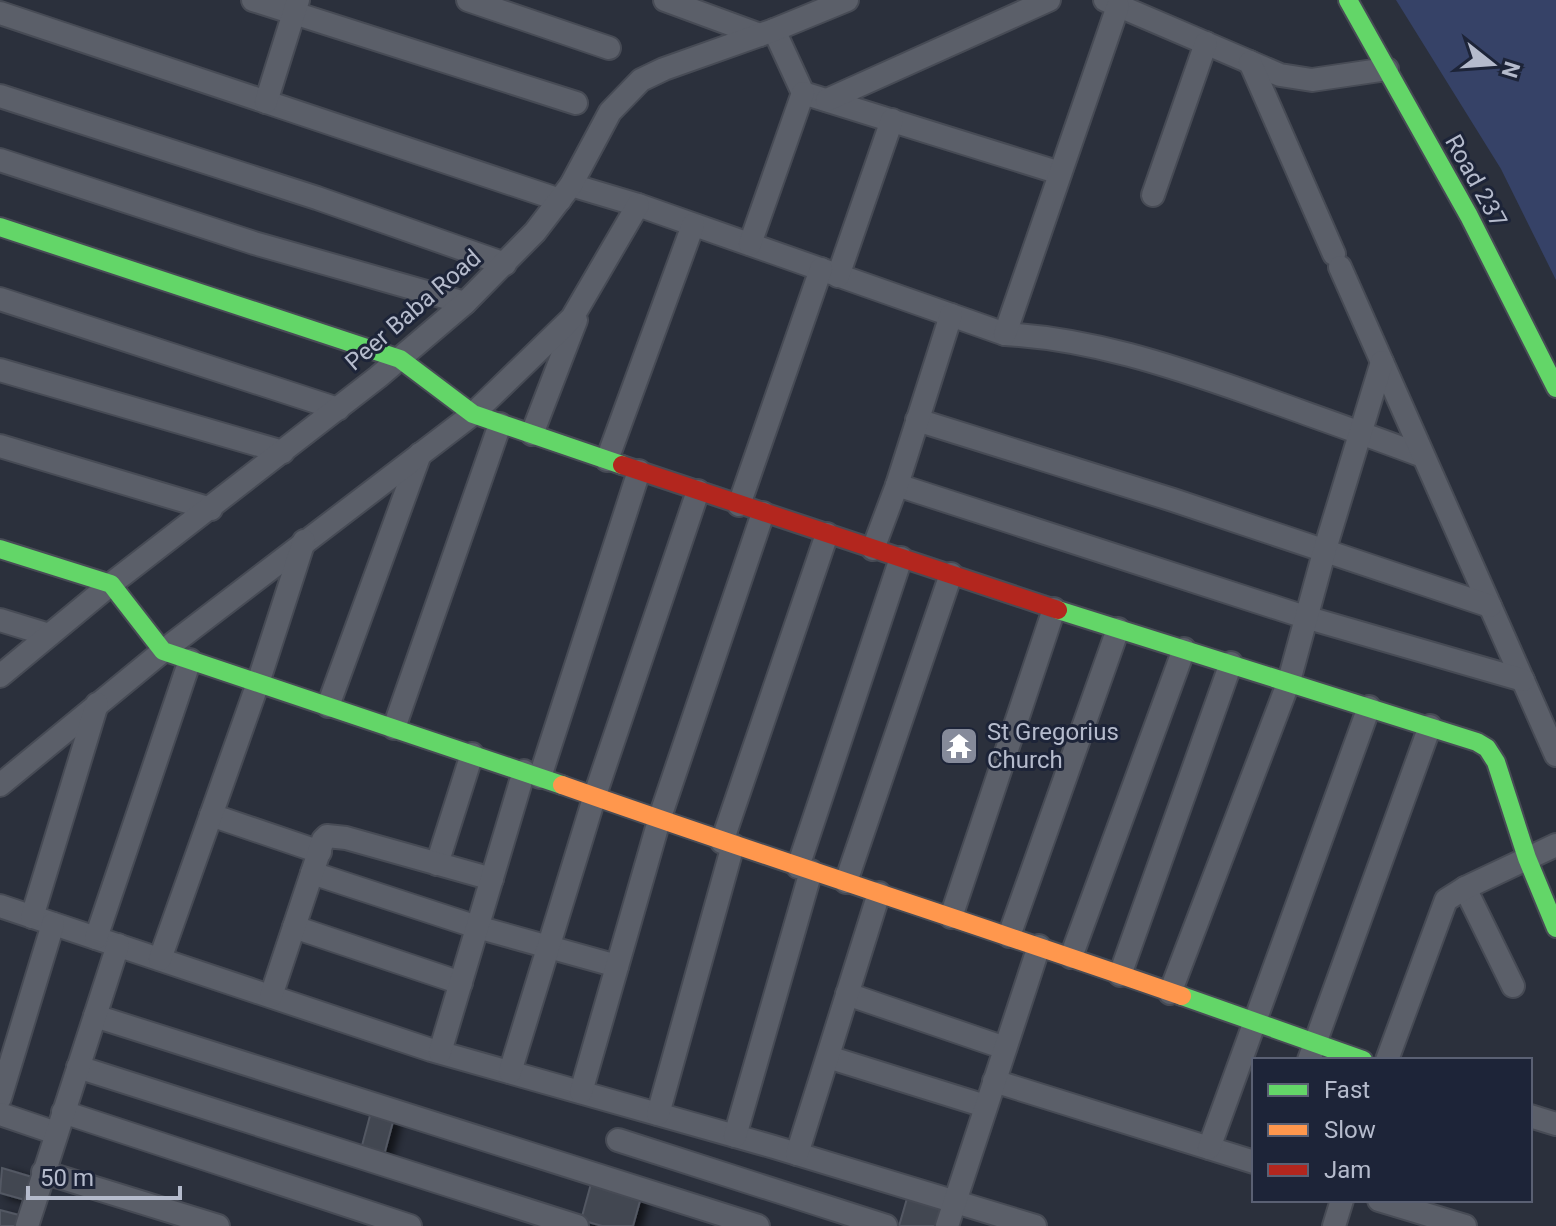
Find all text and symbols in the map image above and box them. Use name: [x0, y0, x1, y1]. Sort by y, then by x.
north arrow: [1452, 24, 1532, 104]
text: N: [1496, 59, 1525, 81]
street label: Road 237: [1439, 130, 1513, 232]
street label: Peer Baba Road: [340, 244, 486, 376]
place label: St Gregorius Church: [987, 718, 1119, 774]
temple icon: St Gregorius Church: [938, 725, 980, 767]
legend: [1252, 1058, 1532, 1202]
text: Fast: [1324, 1076, 1370, 1104]
text: Slow: [1324, 1116, 1376, 1144]
scale bar: [28, 1150, 180, 1200]
text: Jam: [1324, 1156, 1371, 1184]
text: 50 m: [40, 1164, 94, 1192]

